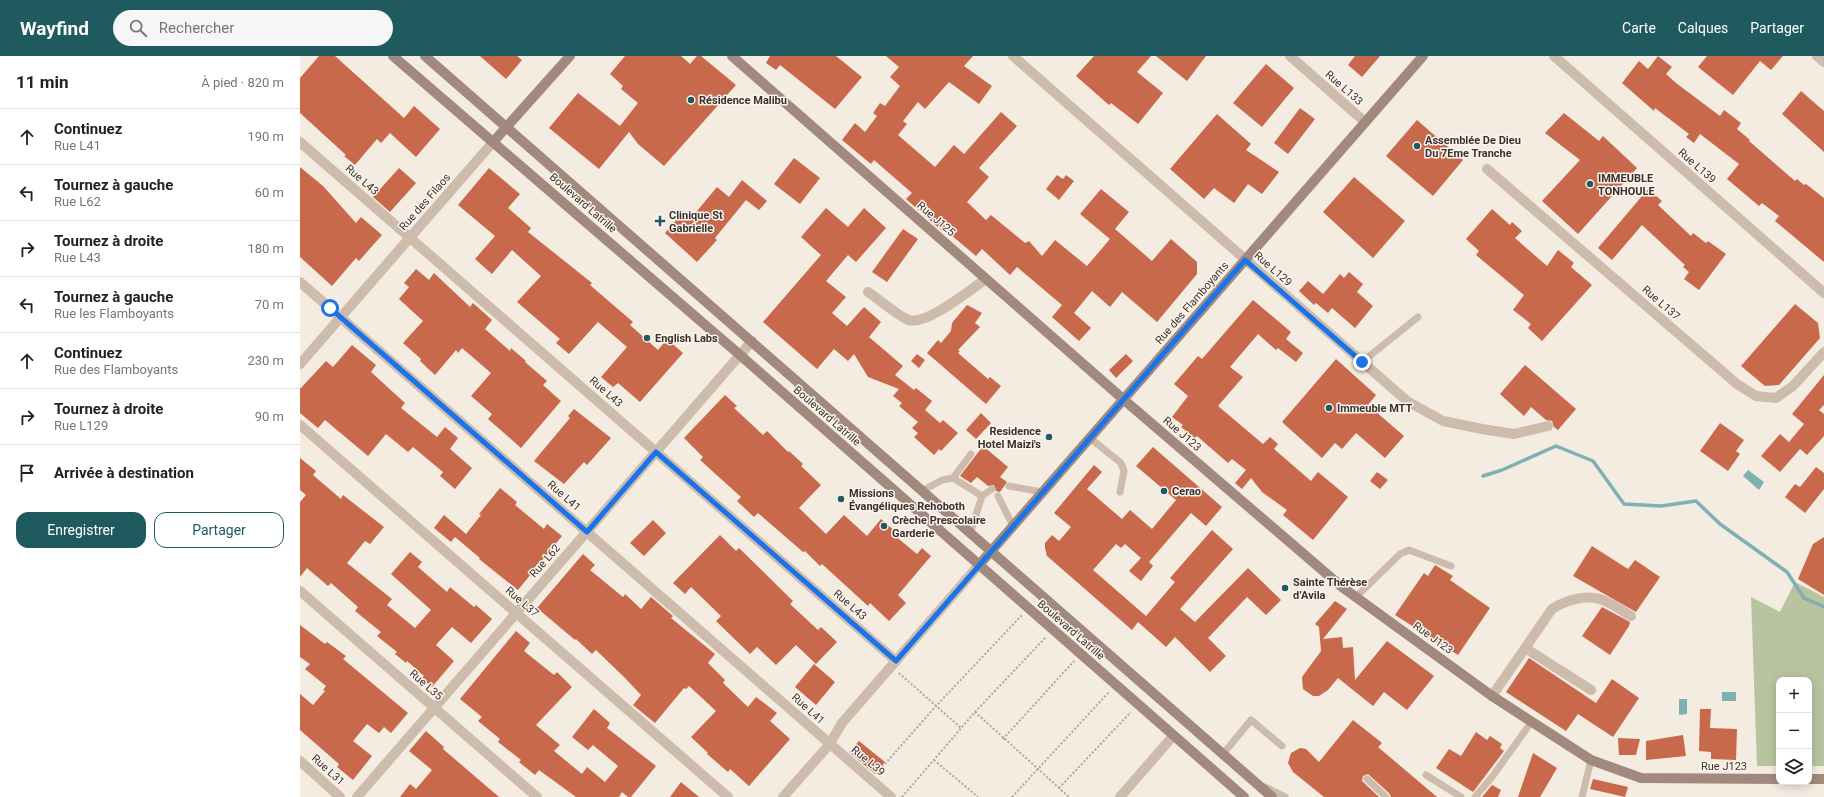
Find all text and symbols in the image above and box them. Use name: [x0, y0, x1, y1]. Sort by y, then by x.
search box: [113, 10, 393, 46]
text: Wayfind: [20, 17, 89, 40]
icon: search: [127, 17, 149, 39]
text: Rechercher: [159, 19, 234, 37]
text: Carte: [1622, 20, 1656, 36]
text: Calques: [1678, 20, 1728, 36]
text: Partager: [1750, 20, 1804, 36]
street label: Rue L133: [1322, 68, 1366, 108]
text: 11 min: [16, 72, 69, 92]
text: À pied · 820 m: [201, 75, 284, 90]
place label: Résidence Malibu: [699, 94, 787, 107]
marker: Résidence Malibu: [686, 95, 696, 105]
text: Continuez: [54, 120, 122, 138]
icon: ahead: [16, 126, 38, 148]
text: 190 m: [247, 129, 284, 144]
place label: Assemblée De Dieu Du 7Eme Tranche: [1425, 134, 1521, 160]
text: Rue L41: [54, 138, 101, 153]
marker: Assemblée De Dieu Du 7Eme Tranche: [1412, 141, 1422, 151]
street label: Rue L139: [1675, 146, 1719, 186]
street label: Rue L43: [343, 162, 381, 198]
street label: Boulevard Latrille: [547, 170, 619, 236]
street label: Rue des Filaos: [397, 171, 453, 233]
place label: IMMEUBLE TONHOULE: [1598, 172, 1655, 198]
text: Tournez à gauche: [54, 176, 173, 194]
marker: IMMEUBLE TONHOULE: [1585, 179, 1595, 189]
icon: left: [16, 182, 38, 204]
text: 60 m: [255, 185, 284, 200]
text: Rue L62: [54, 194, 101, 209]
street label: Rue J125: [914, 199, 958, 239]
place label: Clinique St Gabrielle: [669, 209, 723, 235]
marker: Clinique St Gabrielle: [654, 215, 666, 227]
text: Tournez à droite: [54, 232, 163, 250]
icon: right: [16, 238, 38, 260]
text: 180 m: [247, 241, 284, 256]
street label: Rue L129: [1251, 249, 1295, 289]
text: Rue L43: [54, 250, 101, 265]
street label: Rue des Flamboyants: [1153, 259, 1232, 347]
street label: Rue L137: [1639, 283, 1683, 323]
text: Tournez à gauche: [54, 288, 173, 306]
icon: left: [16, 294, 38, 316]
text: 70 m: [255, 297, 284, 312]
route start: [321, 299, 339, 317]
text: Rue les Flamboyants: [54, 306, 174, 321]
place label: English Labs: [655, 332, 718, 345]
marker: English Labs: [642, 333, 652, 343]
text: Continuez: [54, 344, 122, 362]
icon: ahead: [16, 350, 38, 372]
text: 230 m: [247, 353, 284, 368]
route end: [1353, 353, 1371, 371]
text: Rue des Flamboyants: [54, 362, 178, 377]
street label: Rue L43: [587, 374, 625, 410]
street label: Boulevard Latrille: [791, 383, 863, 449]
text: Tournez à droite: [54, 400, 163, 418]
place label: Immeuble MTT: [1337, 402, 1413, 415]
marker: Immeuble MTT: [1324, 403, 1334, 413]
icon: right: [16, 406, 38, 428]
text: 90 m: [255, 409, 284, 424]
street label: Rue J123: [1160, 414, 1204, 454]
text: Rue L129: [54, 418, 108, 433]
place label: Residence Hotel Maizi's: [978, 425, 1041, 451]
marker: Residence Hotel Maizi's: [1044, 432, 1054, 442]
icon: arrive: [16, 462, 38, 484]
text: Arrivée à destination: [54, 464, 194, 482]
street label: Rue L41: [545, 478, 583, 514]
place label: Cerao: [1172, 485, 1201, 498]
marker: Cerao: [1159, 486, 1169, 496]
place label: Missions Évangéliques Rehoboth: [849, 487, 965, 513]
marker: Missions Évangéliques Rehoboth: [836, 494, 846, 504]
button: Enregistrer: [16, 512, 146, 548]
button: Partager: [154, 512, 284, 548]
place label: Crèche Prescolaire Garderie: [892, 514, 986, 540]
marker: Crèche Prescolaire Garderie: [879, 521, 889, 531]
street label: Rue L62: [527, 542, 563, 580]
place label: Sainte Thérèse d’Avila: [1293, 576, 1367, 602]
marker: Sainte Thérèse d’Avila: [1280, 583, 1290, 593]
street label: Rue L37: [503, 584, 541, 620]
street label: Rue L43: [831, 587, 869, 623]
street label: Boulevard Latrille: [1035, 597, 1107, 663]
street label: Rue J123: [1411, 619, 1455, 657]
street label: Rue L35: [407, 667, 445, 703]
map controls: [1776, 677, 1812, 785]
button: +: [1776, 677, 1812, 713]
street label: Rue L41: [789, 691, 827, 727]
button: −: [1776, 713, 1812, 749]
street label: Rue L39: [849, 743, 887, 779]
button: layers: [1776, 749, 1812, 785]
street label: Rue L31: [309, 752, 347, 788]
street label: Rue J123: [1701, 760, 1747, 773]

